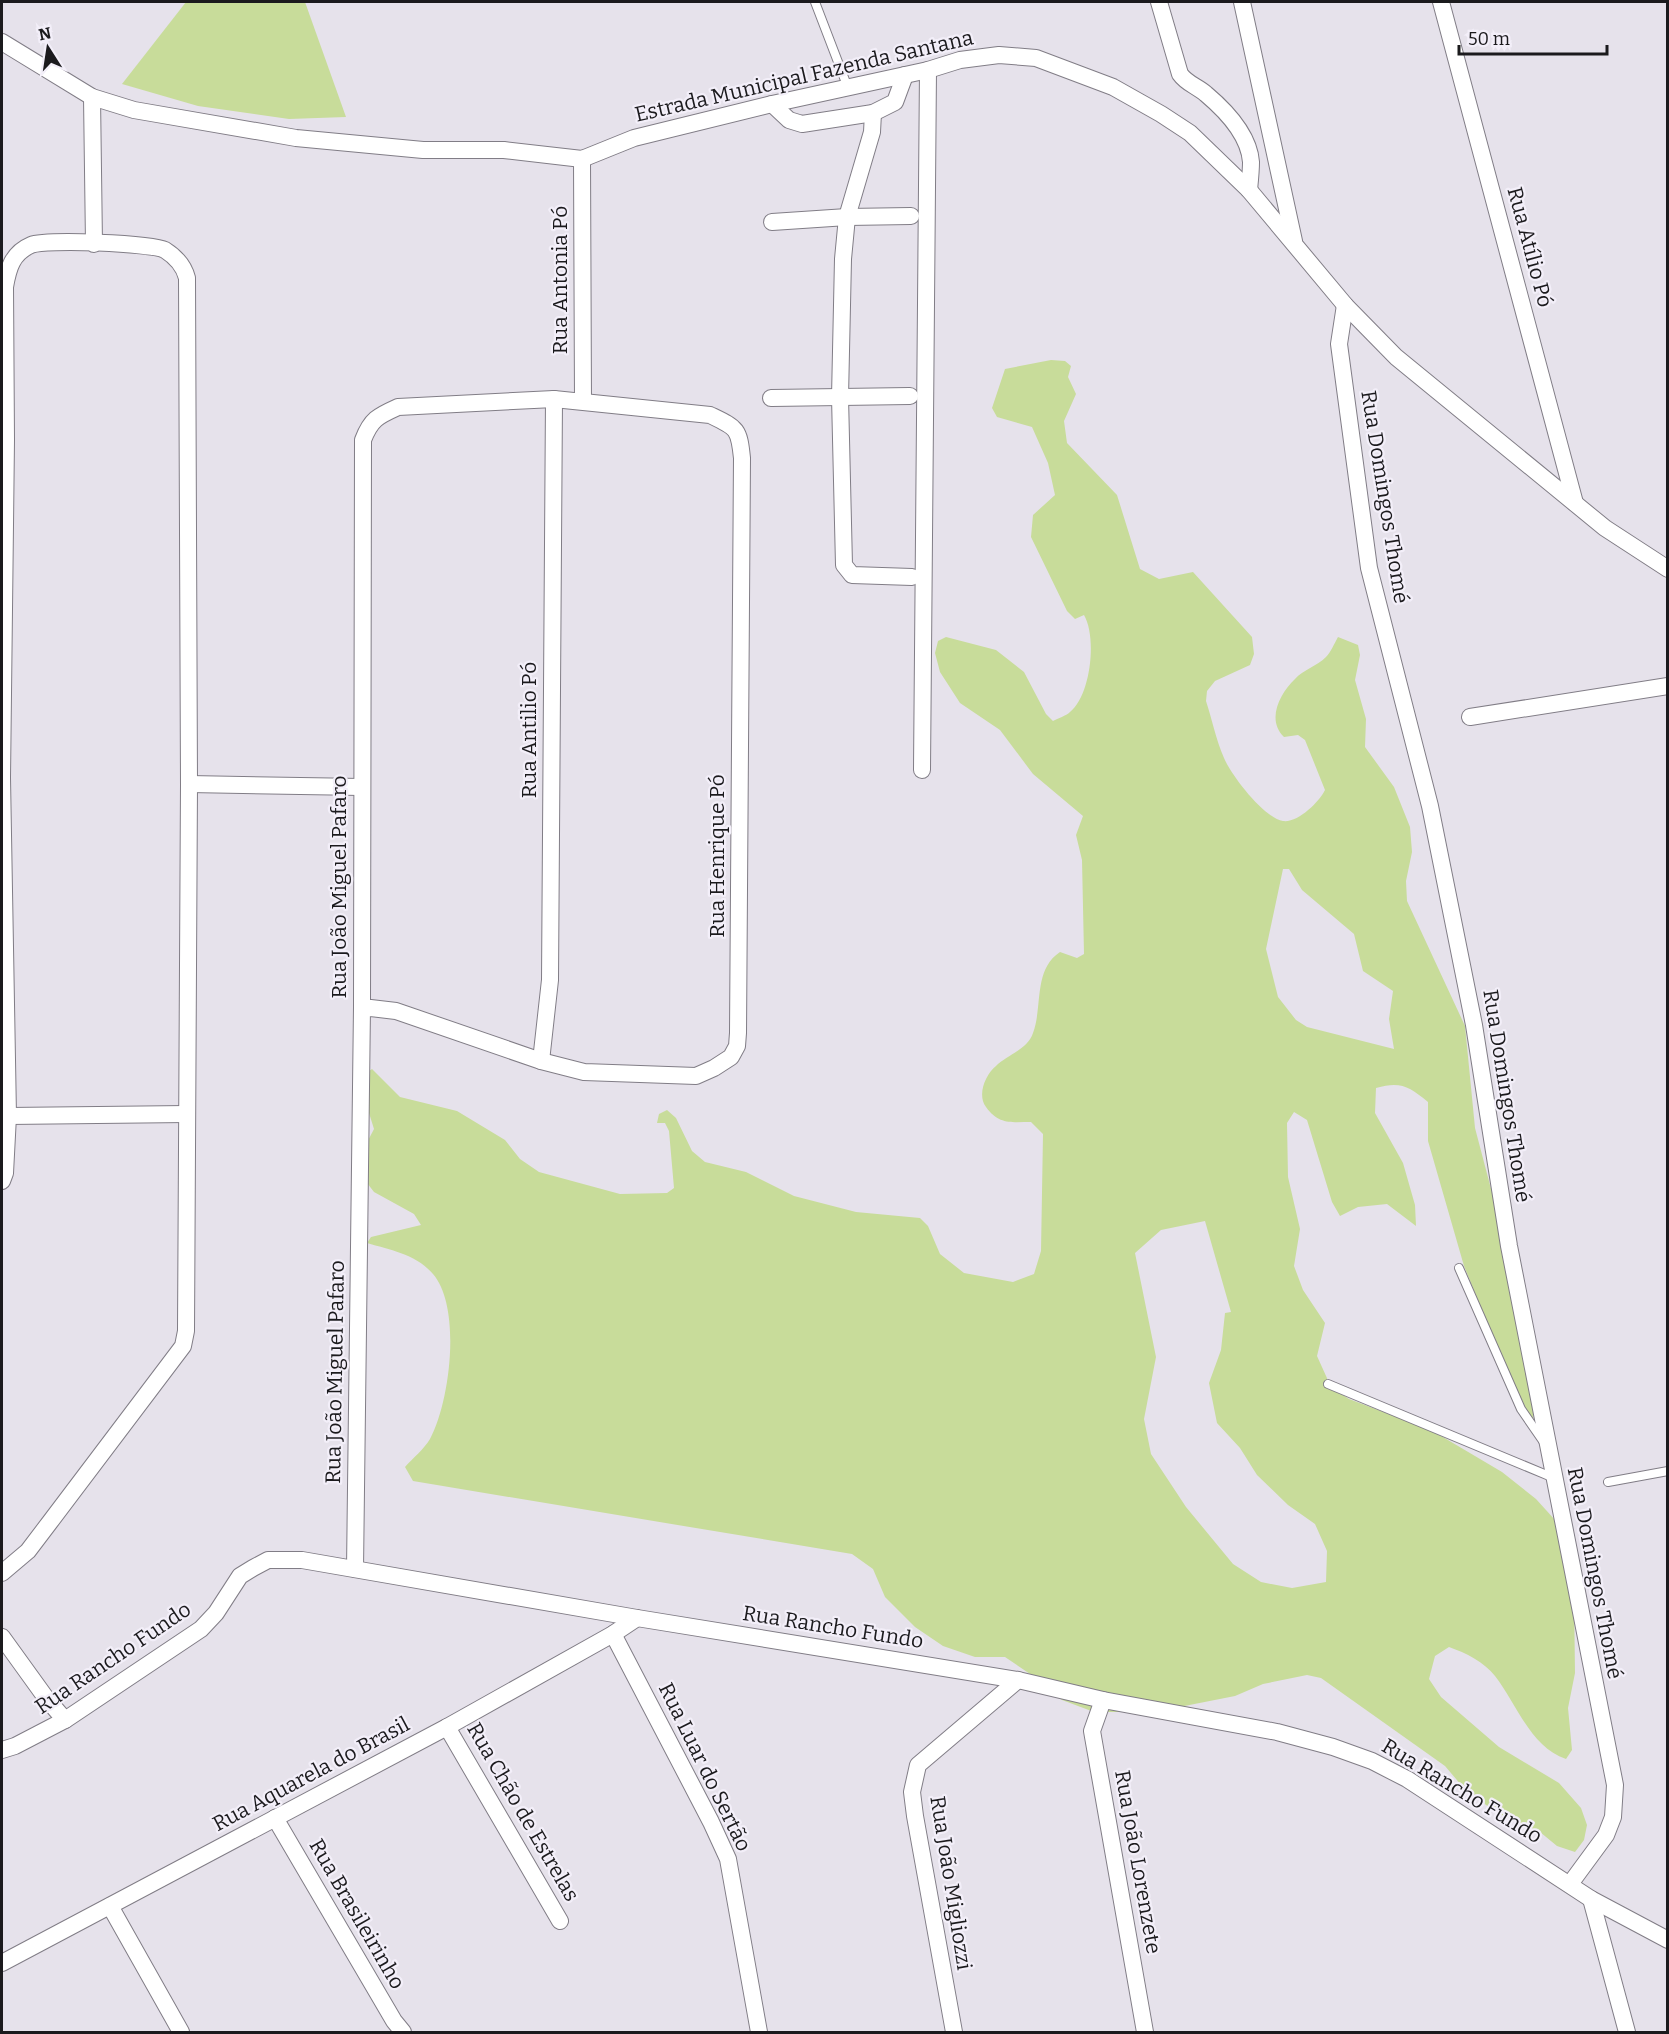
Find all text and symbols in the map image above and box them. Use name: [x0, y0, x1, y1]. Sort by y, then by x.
north arrow: [18, 18, 78, 78]
scale bar: [1459, 18, 1608, 56]
text: N: [37, 23, 53, 44]
street label: Estrada Municipal Fazenda Santana: [632, 24, 976, 128]
text: 50 m: [1468, 28, 1510, 50]
street label: Rua Atílio Pó: [1501, 184, 1559, 310]
street label: Rua Antonia Pó: [547, 206, 573, 354]
street label: Rua Domingos Thomé: [1355, 389, 1415, 605]
street label: Rua Antilio Pó: [516, 662, 542, 798]
street label: Rua Henrique Pó: [704, 774, 730, 938]
street label: Rua João Miguel Pafaro: [326, 775, 352, 999]
street label: Rua Domingos Thomé: [1477, 988, 1537, 1204]
street label: Rua João Miguel Pafaro: [320, 1260, 350, 1484]
street label: Rua Domingos Thomé: [1562, 1465, 1628, 1681]
street label: Rua Rancho Fundo: [30, 1596, 196, 1720]
street label: Rua Rancho Fundo: [741, 1600, 925, 1654]
street label: Rua Luar do Sertão: [653, 1679, 757, 1855]
street label: Rua Aquarela do Brasil: [208, 1711, 414, 1837]
street label: Rua Chão de Estrelas: [461, 1718, 585, 1906]
street label: Rua Rancho Fundo: [1377, 1733, 1547, 1849]
street label: Rua João Lorenzete: [1109, 1768, 1167, 1956]
street label: Rua João Migliozzi: [924, 1794, 978, 1972]
street label: Rua Brasileirinho: [303, 1834, 411, 1994]

